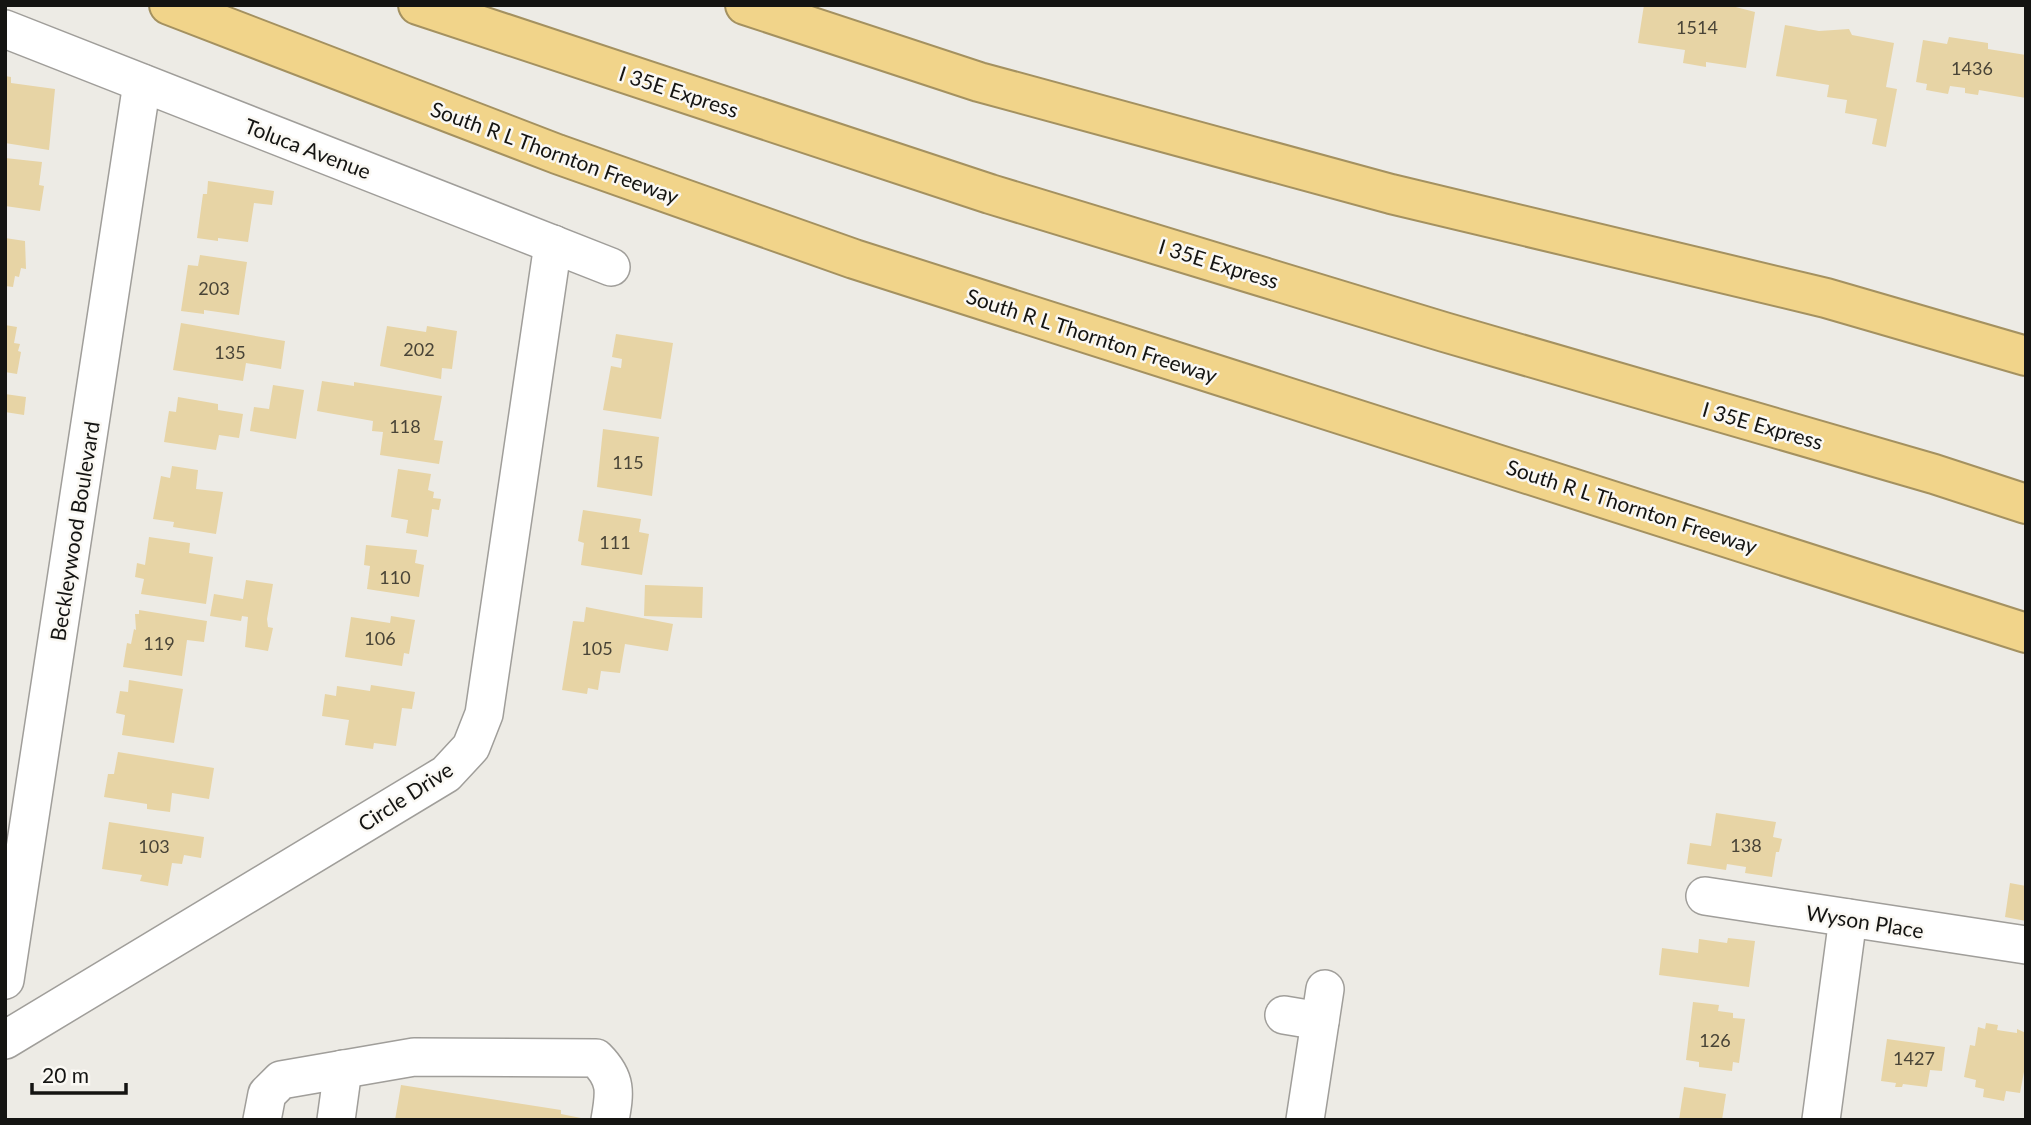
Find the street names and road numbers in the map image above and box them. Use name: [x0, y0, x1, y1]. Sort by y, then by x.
street label: I 35E Express: [616, 60, 742, 122]
street label: South R L Thornton Freeway: [428, 95, 683, 209]
street label: Toluca Avenue: [241, 112, 375, 184]
street label: I 35E Express: [1156, 233, 1282, 293]
street label: South R L Thornton Freeway: [963, 283, 1221, 387]
street label: I 35E Express: [1700, 396, 1826, 454]
street label: Beckleywood Boulevard: [44, 419, 104, 643]
street label: South R L Thornton Freeway: [1503, 454, 1761, 558]
street label: Circle Drive: [353, 756, 457, 836]
street label: Wyson Place: [1804, 899, 1926, 943]

